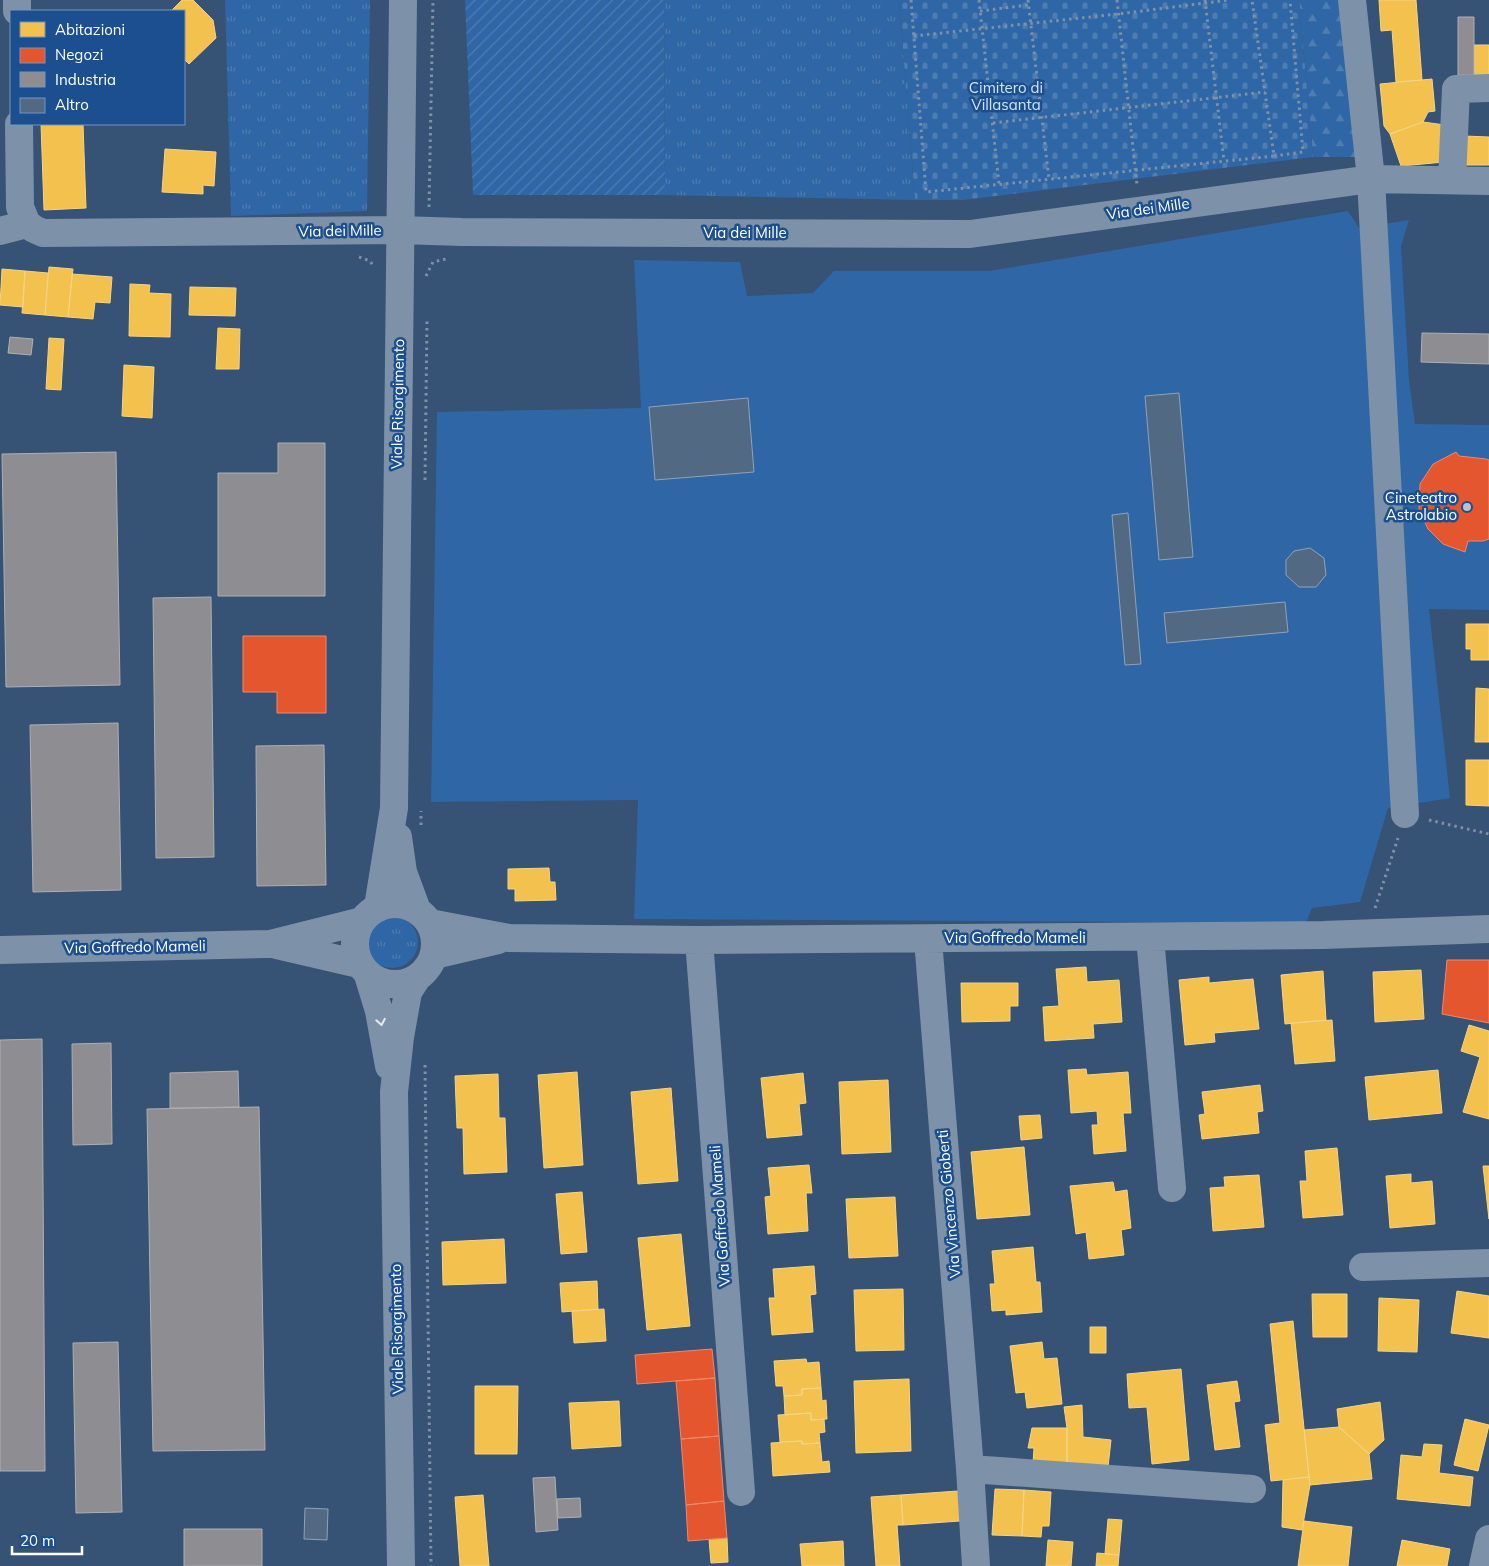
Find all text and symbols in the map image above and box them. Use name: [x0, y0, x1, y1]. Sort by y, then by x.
legend: [10, 10, 185, 125]
text: Abitazioni: [55, 20, 125, 39]
text: Negozi: [55, 45, 103, 64]
text: Industria: [55, 70, 116, 89]
park label: Cimitero di Villasanta: [969, 78, 1043, 114]
text: Altro: [55, 95, 89, 114]
street label: Via dei Mille: [1105, 193, 1191, 224]
street label: Via dei Mille: [298, 220, 382, 241]
street label: Via dei Mille: [703, 223, 787, 242]
street label: Viale Risorgimento: [387, 339, 408, 469]
place label: Cineteatro Astrolabio: [1385, 488, 1457, 524]
marker: Cineteatro Astrolabio: [1461, 501, 1473, 513]
street label: Via Goffredo Mameli: [944, 928, 1086, 947]
street label: Via Goffredo Mameli: [64, 936, 206, 957]
one-way arrow: [375, 1017, 386, 1026]
street label: Via Vincenzo Gioberti: [933, 1129, 964, 1279]
street label: Via Goffredo Mameli: [705, 1145, 734, 1287]
street label: Viale Risorgimento: [386, 1264, 407, 1394]
scale bar: [12, 1524, 82, 1556]
text: 20 m: [20, 1531, 55, 1550]

